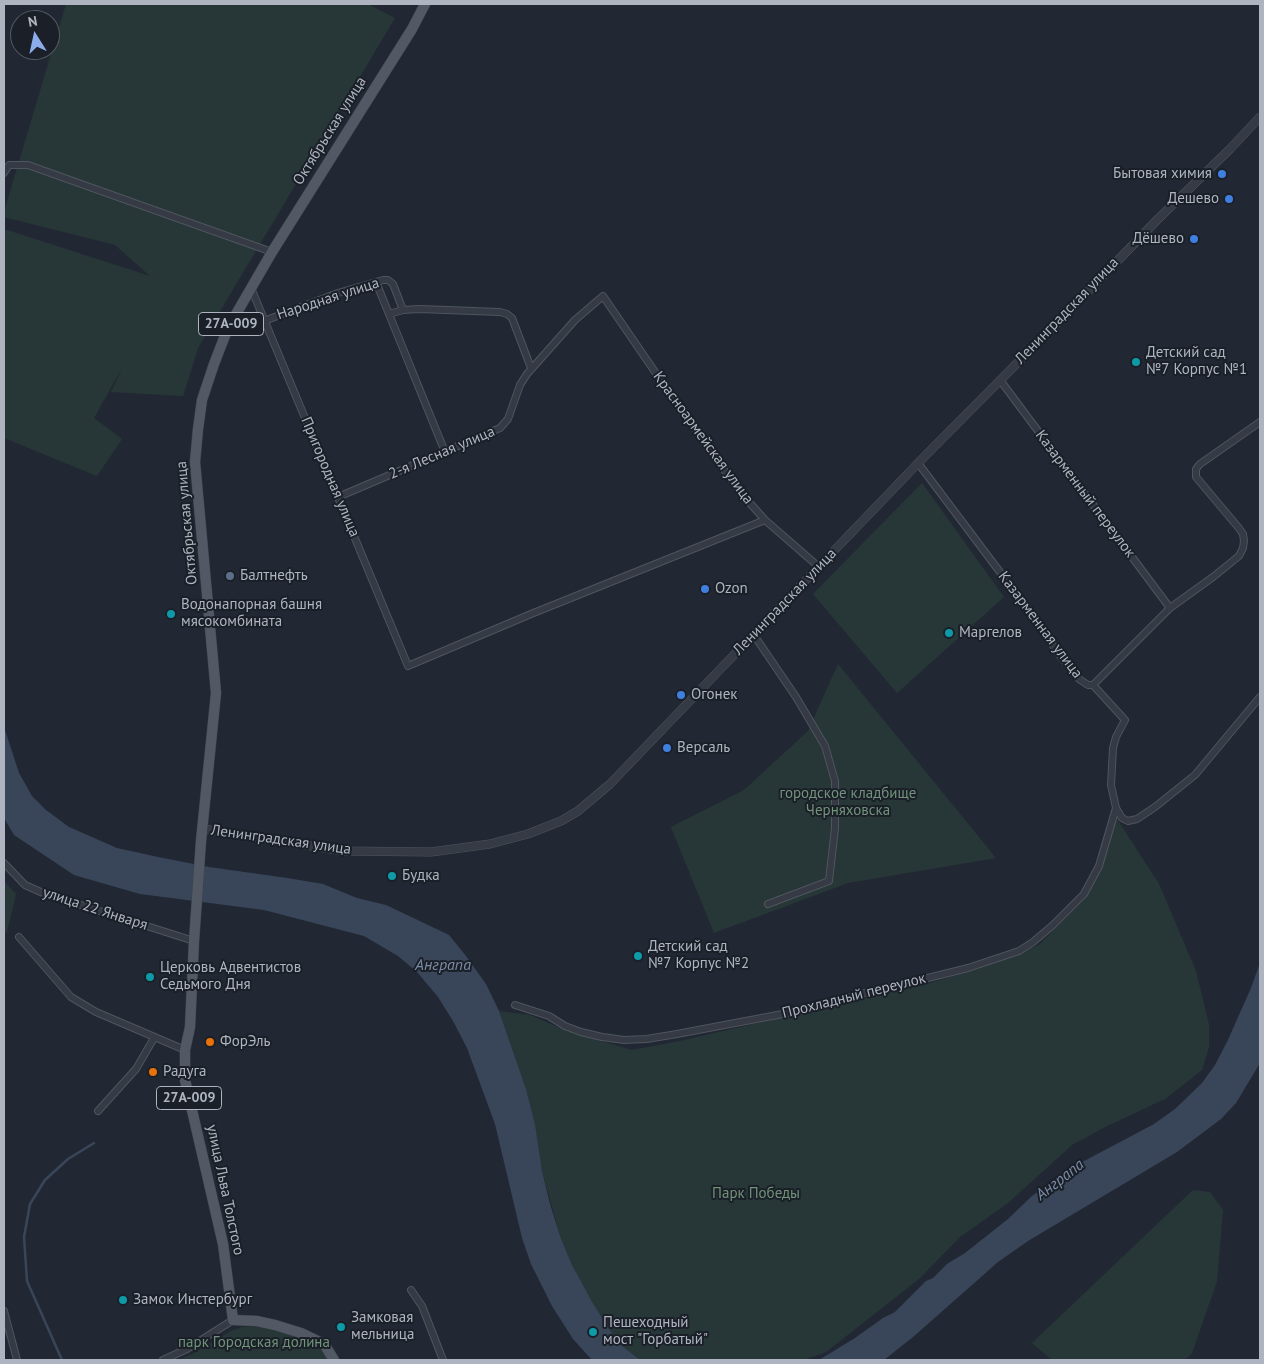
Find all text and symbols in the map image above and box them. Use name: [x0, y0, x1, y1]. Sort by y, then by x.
north arrow: [10, 10, 60, 60]
text: N: [26, 12, 39, 31]
street label: Октябрьская улица: [289, 74, 371, 188]
place label: Бытовая химия: [1113, 165, 1212, 183]
marker: Бытовая химия: [1216, 168, 1228, 180]
place label: Дешево: [1168, 190, 1219, 208]
marker: Дешево: [1223, 193, 1235, 205]
place label: Дёшево: [1133, 230, 1184, 248]
marker: Дёшево: [1188, 233, 1200, 245]
street label: Ленинградская улица: [1011, 254, 1123, 368]
street label: Народная улица: [275, 274, 381, 324]
road number: 27А-009: [198, 312, 264, 336]
place label: Детский сад №7 Корпус №1: [1146, 344, 1247, 379]
marker: Детский сад №7 Корпус №1: [1130, 356, 1142, 368]
street label: Красноармейская улица: [649, 368, 757, 508]
street label: Пригородная улица: [297, 414, 363, 540]
street label: 2-я Лесная улица: [386, 423, 498, 483]
street label: Казарменный переулок: [1031, 427, 1139, 561]
street label: Октябрьская улица: [173, 460, 201, 586]
street label: Ленинградская улица: [729, 545, 841, 659]
place label: Балтнефть: [240, 567, 308, 585]
street label: Казарменная улица: [994, 568, 1086, 682]
marker: Балтнефть: [224, 570, 236, 582]
place label: Ozon: [715, 580, 748, 598]
marker: Ozon: [699, 583, 711, 595]
place label: Водонапорная башня мясокомбината: [181, 596, 322, 631]
marker: Водонапорная башня мясокомбината: [165, 608, 177, 620]
place label: Маргелов: [959, 624, 1022, 642]
marker: Маргелов: [943, 627, 955, 639]
place label: Огонек: [691, 686, 737, 704]
marker: Огонек: [675, 689, 687, 701]
place label: Версаль: [677, 739, 730, 757]
marker: Версаль: [661, 742, 673, 754]
park label: городское кладбище Черняховска: [780, 785, 916, 820]
street label: Ленинградская улица: [210, 821, 352, 859]
place label: Будка: [402, 867, 440, 885]
marker: Будка: [386, 870, 398, 882]
street label: улица 22 Января: [40, 884, 150, 934]
place label: Детский сад №7 Корпус №2: [648, 938, 749, 973]
marker: Детский сад №7 Корпус №2: [632, 950, 644, 962]
water label: Анграпа: [415, 955, 471, 975]
place label: Церковь Адвентистов Седьмого Дня: [160, 959, 301, 994]
street label: Прохладный переулок: [780, 969, 928, 1023]
marker: Церковь Адвентистов Седьмого Дня: [144, 971, 156, 983]
place label: ФорЭль: [220, 1033, 271, 1051]
marker: ФорЭль: [204, 1036, 216, 1048]
place label: Радуга: [163, 1063, 206, 1081]
marker: Радуга: [147, 1066, 159, 1078]
road number: 27А-009: [156, 1086, 222, 1110]
street label: улица Льва Толстого: [202, 1123, 248, 1257]
water label: Анграпа: [1032, 1155, 1088, 1205]
park label: Парк Победы: [712, 1185, 800, 1203]
place label: Замок Инстербург: [133, 1291, 252, 1309]
marker: Замок Инстербург: [117, 1294, 129, 1306]
place label: Замковая мельница: [351, 1309, 414, 1344]
place label: Пешеходный мост "Горбатый": [603, 1314, 708, 1349]
marker: Замковая мельница: [335, 1321, 347, 1333]
marker: Пешеходный мост "Горбатый": [587, 1326, 599, 1338]
park label: парк Городская долина: [178, 1334, 330, 1352]

